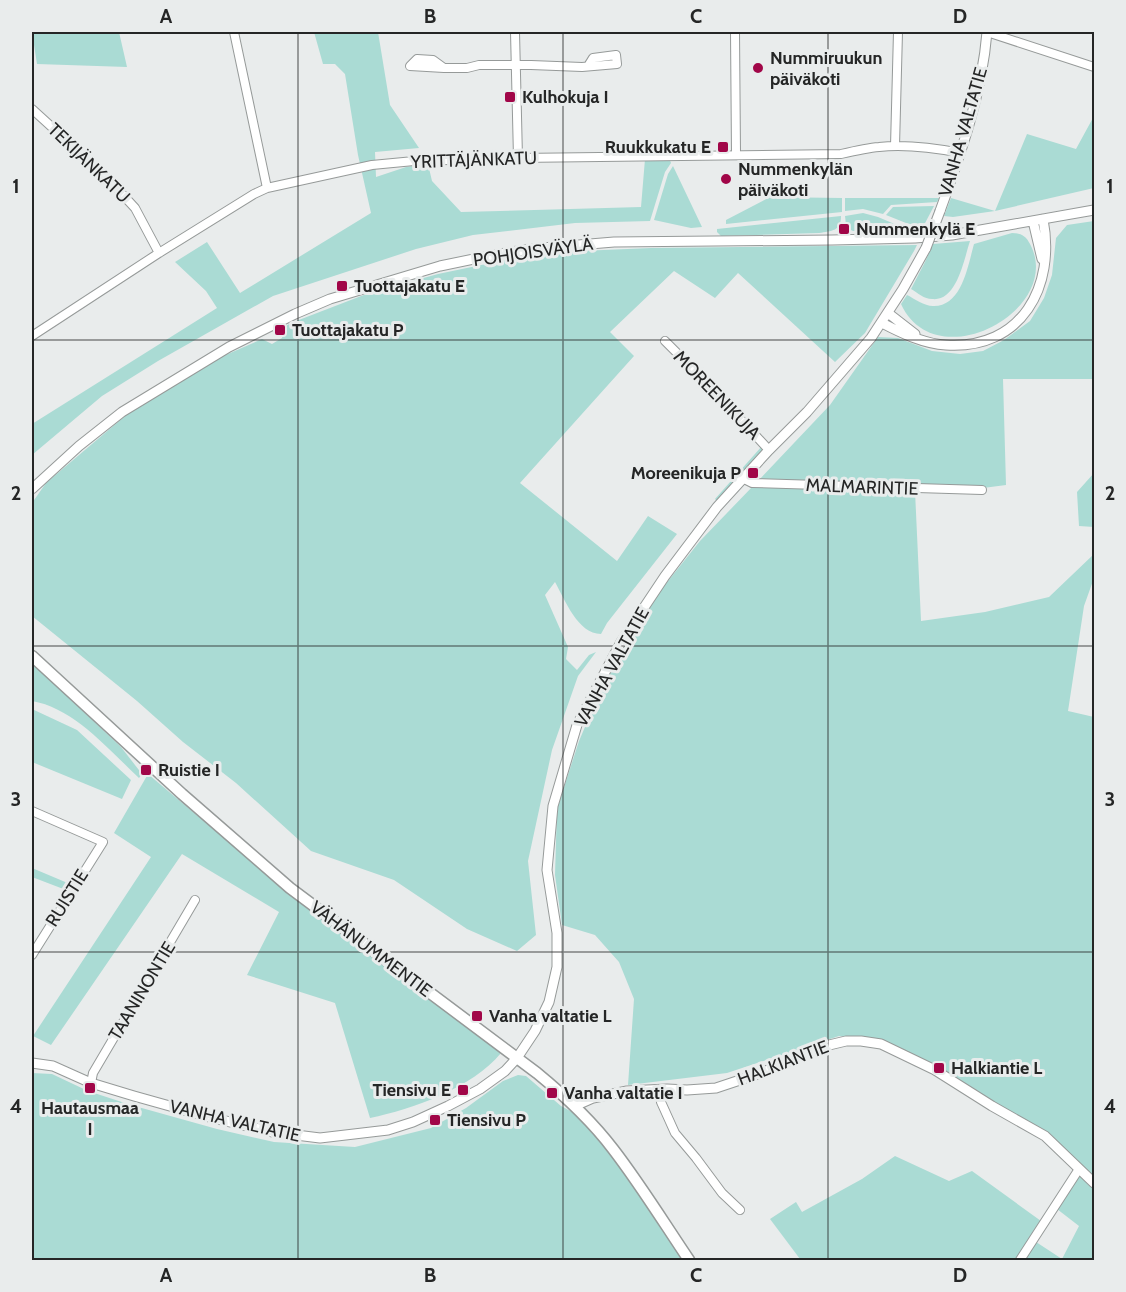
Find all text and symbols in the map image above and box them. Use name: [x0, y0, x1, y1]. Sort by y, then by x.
text: A: [160, 4, 173, 28]
text: B: [424, 4, 436, 28]
text: C: [690, 4, 702, 28]
text: D: [953, 4, 967, 28]
place label: Nummiruukun päiväkoti: [770, 47, 882, 90]
marker: Nummiruukun päiväkoti: [751, 61, 765, 75]
street label: VANHA VALTATIE: [934, 65, 992, 199]
place label: Kulhokuja I: [522, 86, 609, 108]
marker: Kulhokuja I: [503, 90, 517, 104]
street label: TEKIJÄNKATU: [43, 118, 135, 208]
place label: Ruukkukatu E: [605, 136, 711, 158]
marker: Ruukkukatu E: [716, 140, 730, 154]
street label: YRITTÄJÄNKATU: [410, 147, 537, 173]
place label: Nummenkylän päiväkoti: [738, 158, 853, 201]
marker: Nummenkylän päiväkoti: [719, 172, 733, 186]
text: 1: [12, 174, 20, 198]
text: 1: [1106, 174, 1114, 198]
place label: Nummenkylä E: [856, 218, 975, 240]
marker: Nummenkylä E: [837, 222, 851, 236]
street label: POHJOISVÄYLÄ: [472, 233, 594, 271]
place label: Tuottajakatu E: [354, 275, 465, 297]
marker: Tuottajakatu E: [335, 279, 349, 293]
place label: Tuottajakatu P: [292, 319, 404, 341]
marker: Tuottajakatu P: [273, 323, 287, 337]
street label: MOREENIKUJA: [669, 346, 765, 444]
place label: Moreenikuja P: [631, 462, 741, 484]
marker: Moreenikuja P: [746, 466, 760, 480]
street label: MALMARINTIE: [805, 474, 919, 500]
text: 2: [11, 481, 21, 505]
text: 2: [1105, 481, 1115, 505]
street label: VANHA VALTATIE: [570, 603, 654, 731]
place label: Ruistie I: [158, 759, 220, 781]
marker: Ruistie I: [139, 763, 153, 777]
text: 3: [11, 787, 21, 811]
text: 3: [1105, 787, 1115, 811]
street label: RUISTIE: [41, 865, 93, 931]
street label: VÄHÄNUMMENTIE: [306, 896, 436, 1002]
street label: TAANINONTIE: [104, 938, 180, 1044]
place label: Vanha valtatie L: [489, 1005, 612, 1027]
marker: Vanha valtatie L: [470, 1009, 484, 1023]
street label: HALKIANTIE: [734, 1036, 832, 1090]
place label: Halkiantie L: [951, 1057, 1042, 1079]
marker: Halkiantie L: [932, 1061, 946, 1075]
place label: Tiensivu E: [373, 1079, 451, 1101]
marker: Hautausmaa I: [83, 1081, 97, 1095]
place label: Vanha valtatie I: [564, 1082, 683, 1104]
marker: Tiensivu E: [456, 1083, 470, 1097]
marker: Vanha valtatie I: [545, 1086, 559, 1100]
text: 4: [10, 1094, 22, 1118]
text: 4: [1104, 1094, 1116, 1118]
street label: VANHA VALTATIE: [167, 1095, 303, 1147]
place label: Hautausmaa I: [41, 1097, 139, 1140]
place label: Tiensivu P: [447, 1109, 526, 1131]
marker: Tiensivu P: [428, 1113, 442, 1127]
text: A: [160, 1263, 173, 1287]
text: B: [424, 1263, 436, 1287]
text: C: [690, 1263, 702, 1287]
text: D: [953, 1263, 967, 1287]

